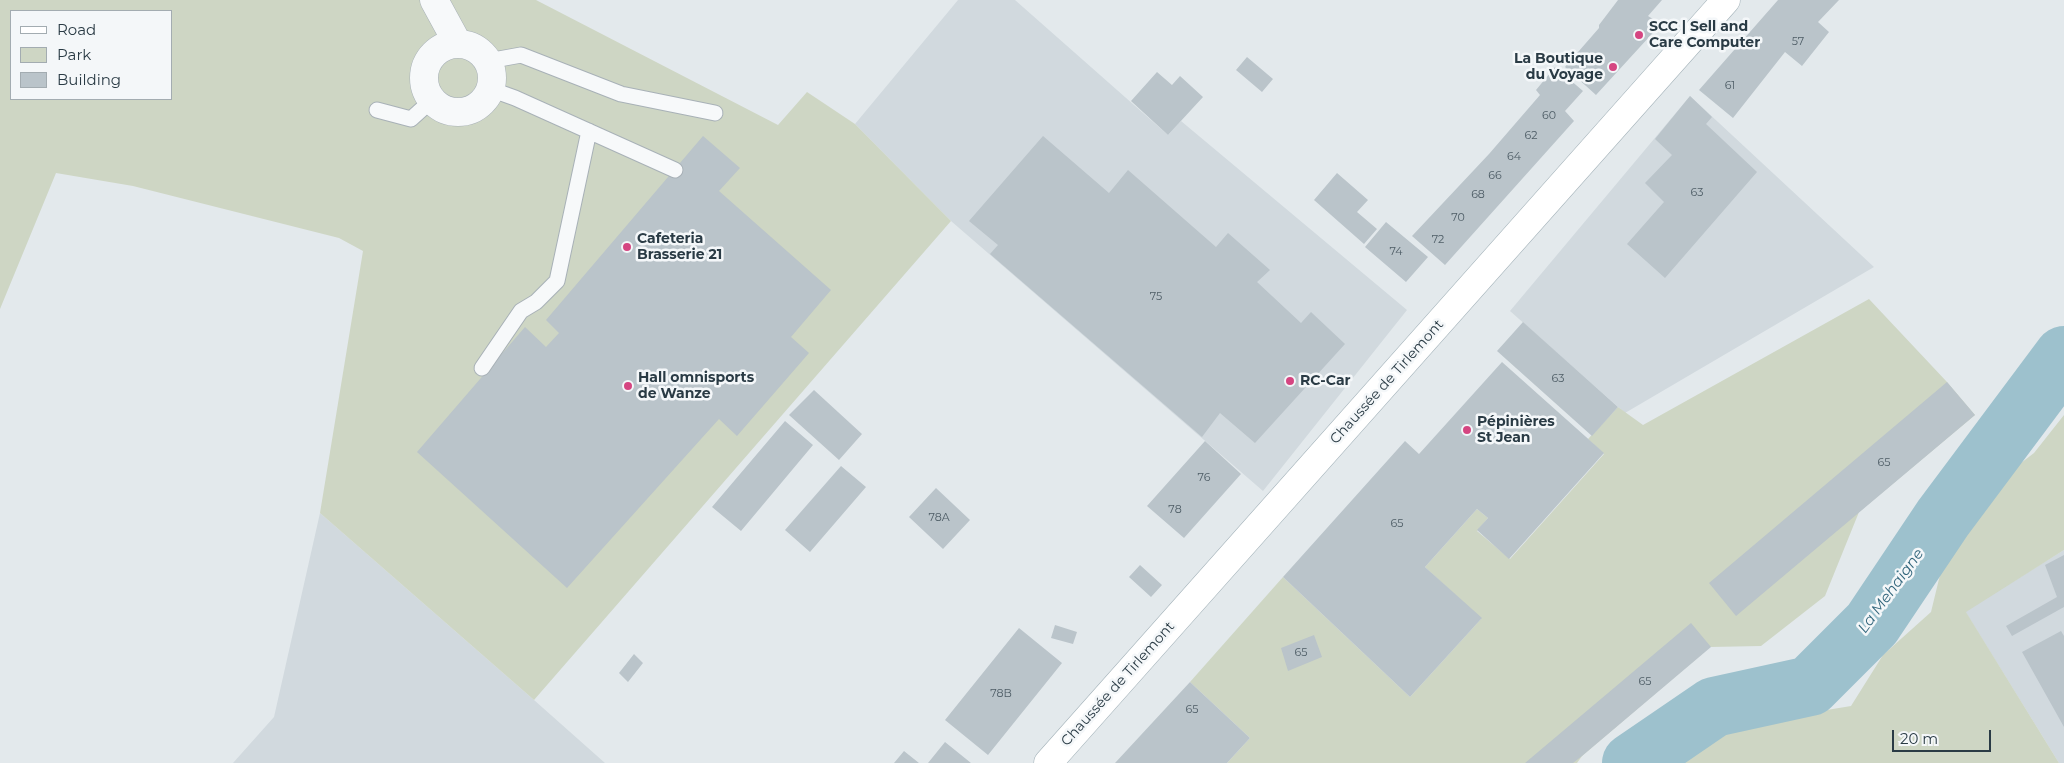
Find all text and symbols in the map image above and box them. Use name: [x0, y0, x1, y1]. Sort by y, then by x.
legend: [10, 10, 172, 100]
place label: SCC | Sell and Care Computer: [1649, 19, 1760, 52]
text: Road: [57, 20, 96, 39]
marker: SCC | Sell and Care Computer: [1633, 29, 1645, 41]
house number: 57: [1792, 35, 1804, 49]
text: Park: [57, 45, 91, 64]
place label: La Boutique du Voyage: [1514, 51, 1603, 84]
marker: La Boutique du Voyage: [1607, 61, 1619, 73]
text: Building: [57, 70, 121, 89]
house number: 61: [1725, 79, 1735, 93]
house number: 60: [1542, 109, 1556, 123]
house number: 62: [1525, 129, 1537, 143]
house number: 64: [1507, 150, 1521, 164]
house number: 66: [1488, 169, 1502, 183]
house number: 63: [1691, 186, 1703, 200]
house number: 68: [1471, 188, 1485, 202]
house number: 70: [1451, 211, 1465, 225]
place label: Cafeteria Brasserie 21: [637, 231, 722, 264]
house number: 72: [1432, 233, 1444, 247]
marker: Cafeteria Brasserie 21: [621, 241, 633, 253]
house number: 74: [1389, 245, 1403, 259]
house number: 75: [1150, 290, 1162, 304]
street label: Chaussée de Tirlemont: [1327, 316, 1447, 448]
place label: Hall omnisports de Wanze: [638, 370, 754, 402]
house number: 63: [1552, 372, 1564, 386]
place label: RC-Car: [1300, 373, 1351, 389]
marker: RC-Car: [1284, 375, 1296, 387]
marker: Hall omnisports de Wanze: [622, 380, 634, 392]
place label: Pépinières St Jean: [1477, 414, 1555, 447]
marker: Pépinières St Jean: [1461, 424, 1473, 436]
house number: 65: [1878, 456, 1890, 470]
house number: 76: [1198, 471, 1210, 485]
house number: 78: [1168, 503, 1182, 517]
house number: 78A: [928, 511, 950, 525]
house number: 65: [1391, 517, 1403, 531]
water label: La Mehaigne: [1854, 545, 1928, 637]
street label: Chaussée de Tirlemont: [1058, 618, 1178, 750]
house number: 65: [1295, 646, 1307, 660]
house number: 65: [1639, 675, 1651, 689]
house number: 78B: [990, 687, 1012, 701]
house number: 65: [1186, 703, 1198, 717]
scale bar: [1894, 720, 1993, 752]
text: 20 m: [1900, 729, 1938, 748]

